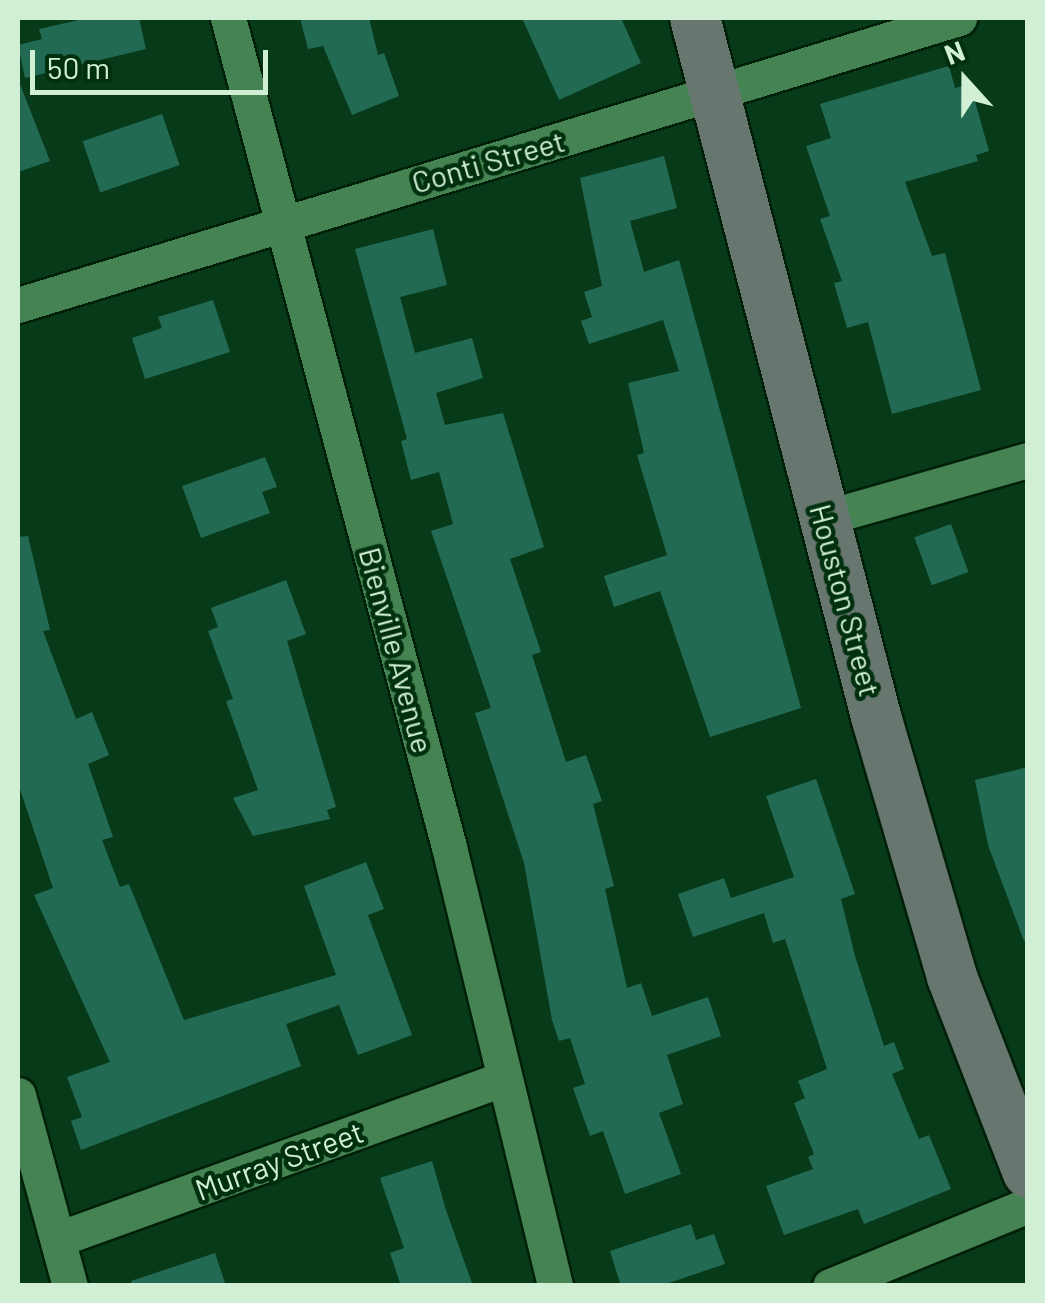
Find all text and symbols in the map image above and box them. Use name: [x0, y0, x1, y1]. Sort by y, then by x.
scale bar: [35, 30, 272, 92]
north arrow: [915, 30, 1015, 130]
text: N: [939, 33, 969, 71]
text: 50 m: [47, 49, 110, 85]
street label: Conti Street: [407, 122, 569, 200]
street label: Houston Street: [803, 500, 889, 700]
street label: Bienville Avenue: [352, 543, 442, 757]
street label: Murray Street: [190, 1113, 368, 1207]

